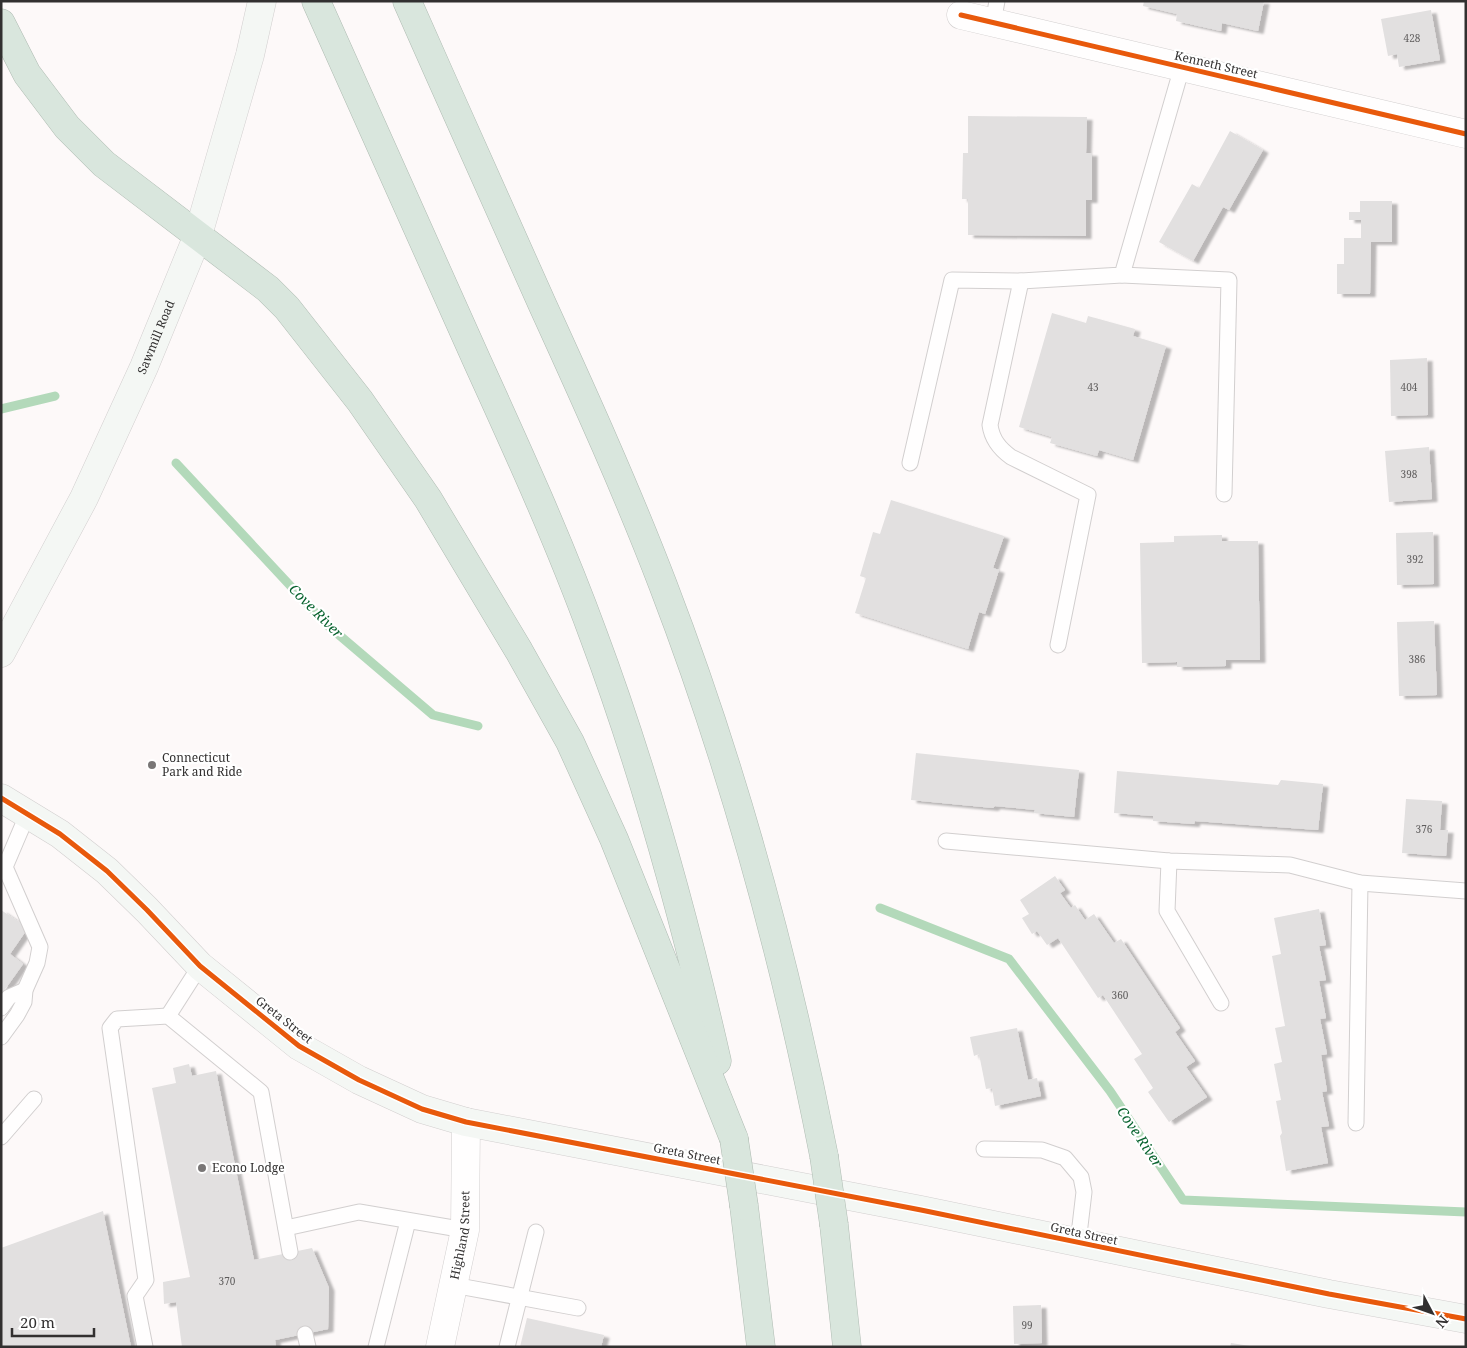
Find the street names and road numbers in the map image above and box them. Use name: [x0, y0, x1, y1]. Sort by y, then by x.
street label: Kenneth Street: [1173, 47, 1259, 82]
street label: Sawmill Road: [133, 297, 179, 377]
street label: Greta Street: [252, 992, 316, 1047]
street label: Greta Street: [652, 1139, 722, 1168]
street label: Highland Street: [446, 1191, 473, 1281]
street label: Greta Street: [1049, 1218, 1119, 1249]

